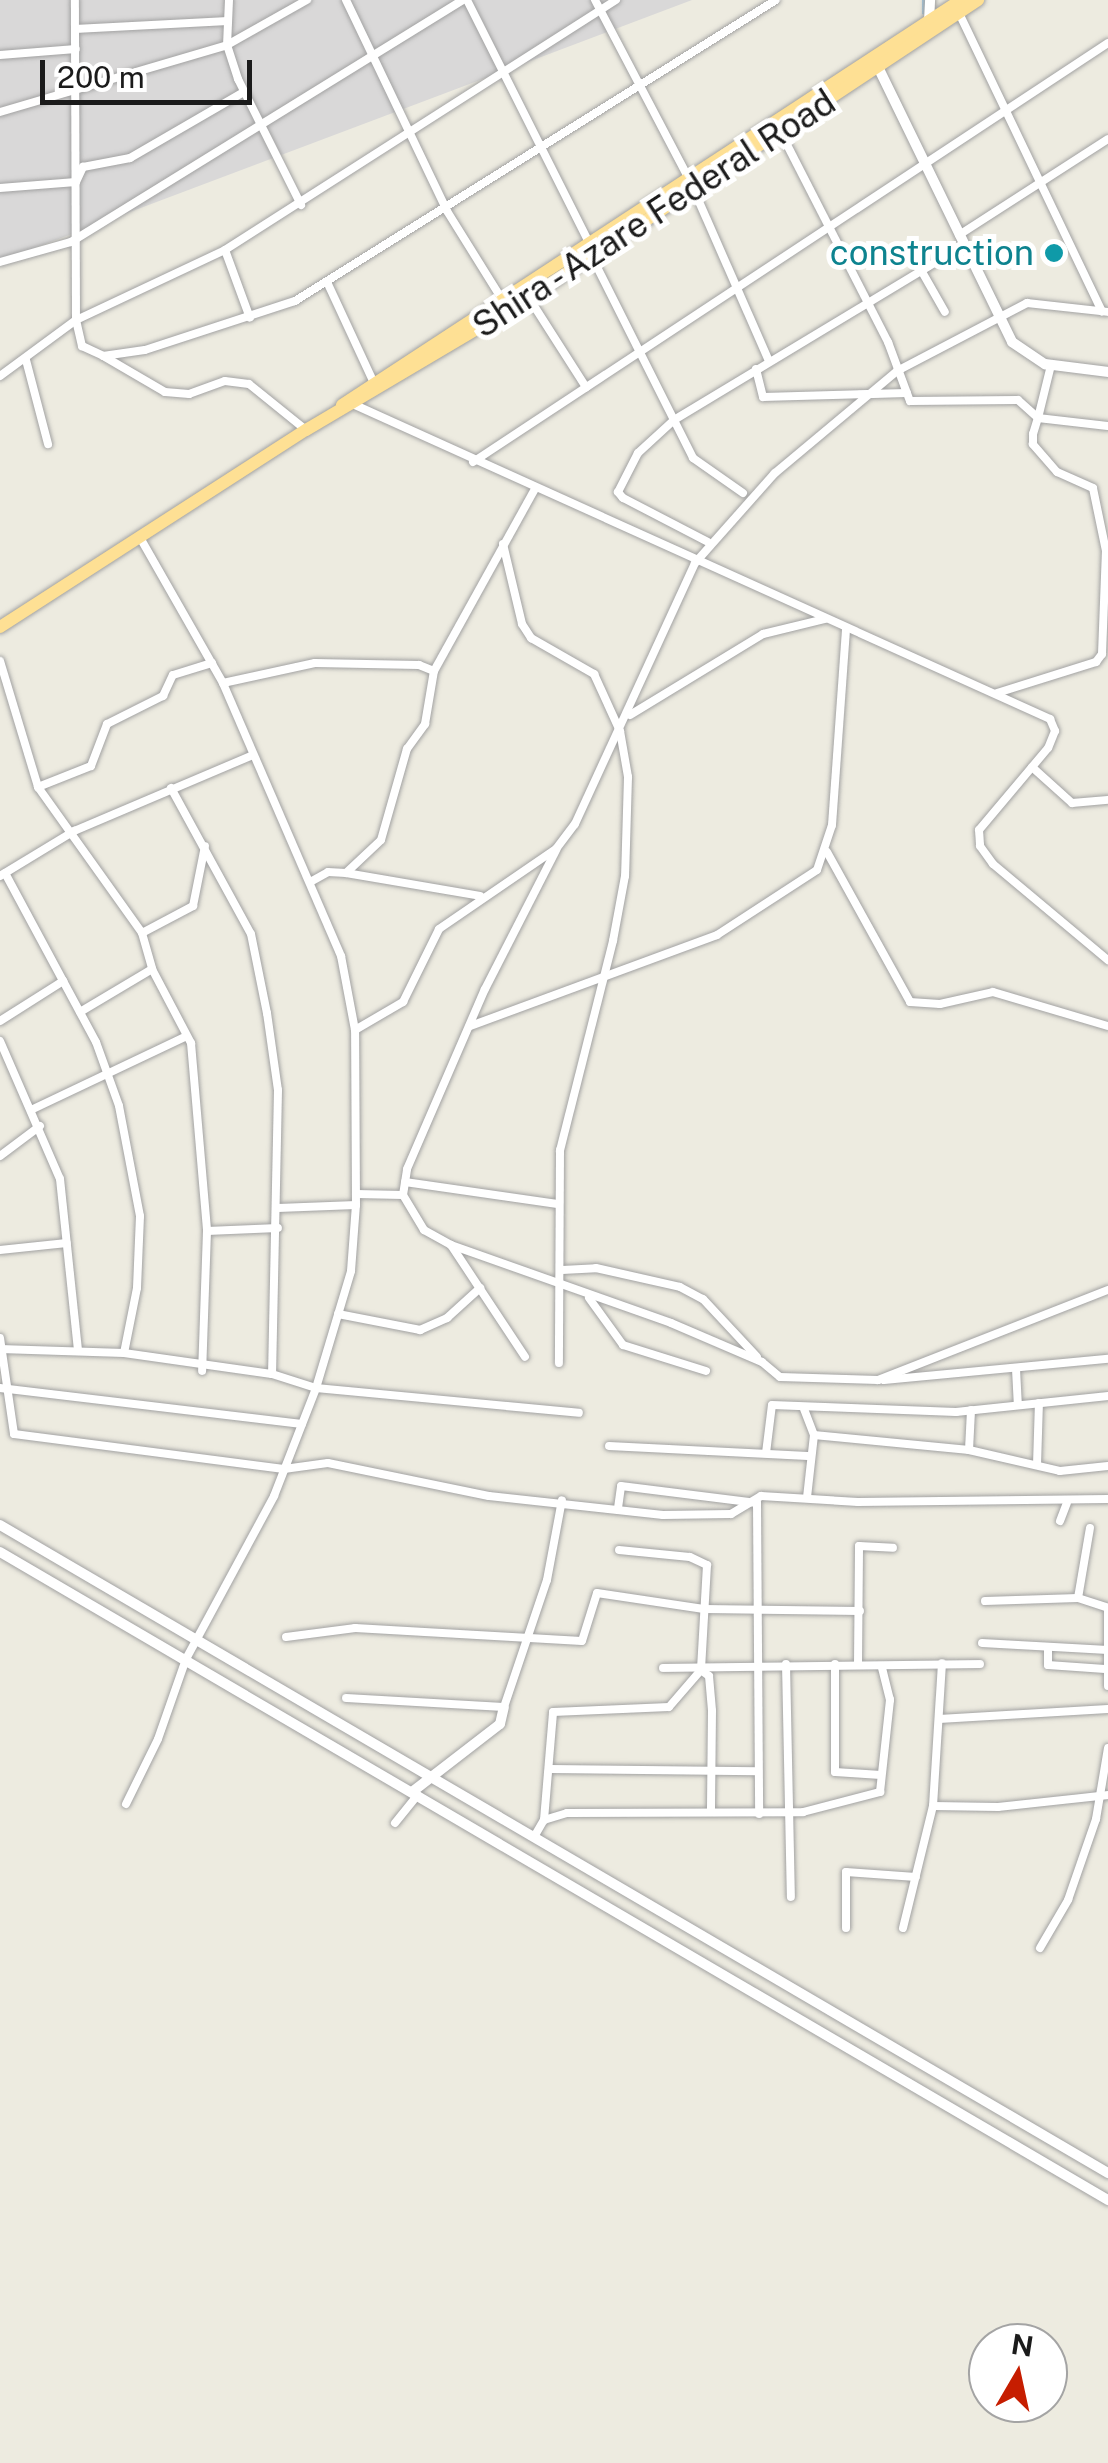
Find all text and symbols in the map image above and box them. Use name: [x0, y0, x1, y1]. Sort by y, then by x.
scale bar: [45, 40, 258, 102]
text: 200 m: [57, 59, 145, 95]
street label: Shira - Azare Federal Road: [461, 78, 847, 350]
place label: construction: [830, 232, 1034, 274]
marker: construction: [1043, 242, 1065, 264]
north arrow: [968, 2323, 1068, 2423]
text: N: [1009, 2327, 1036, 2363]

